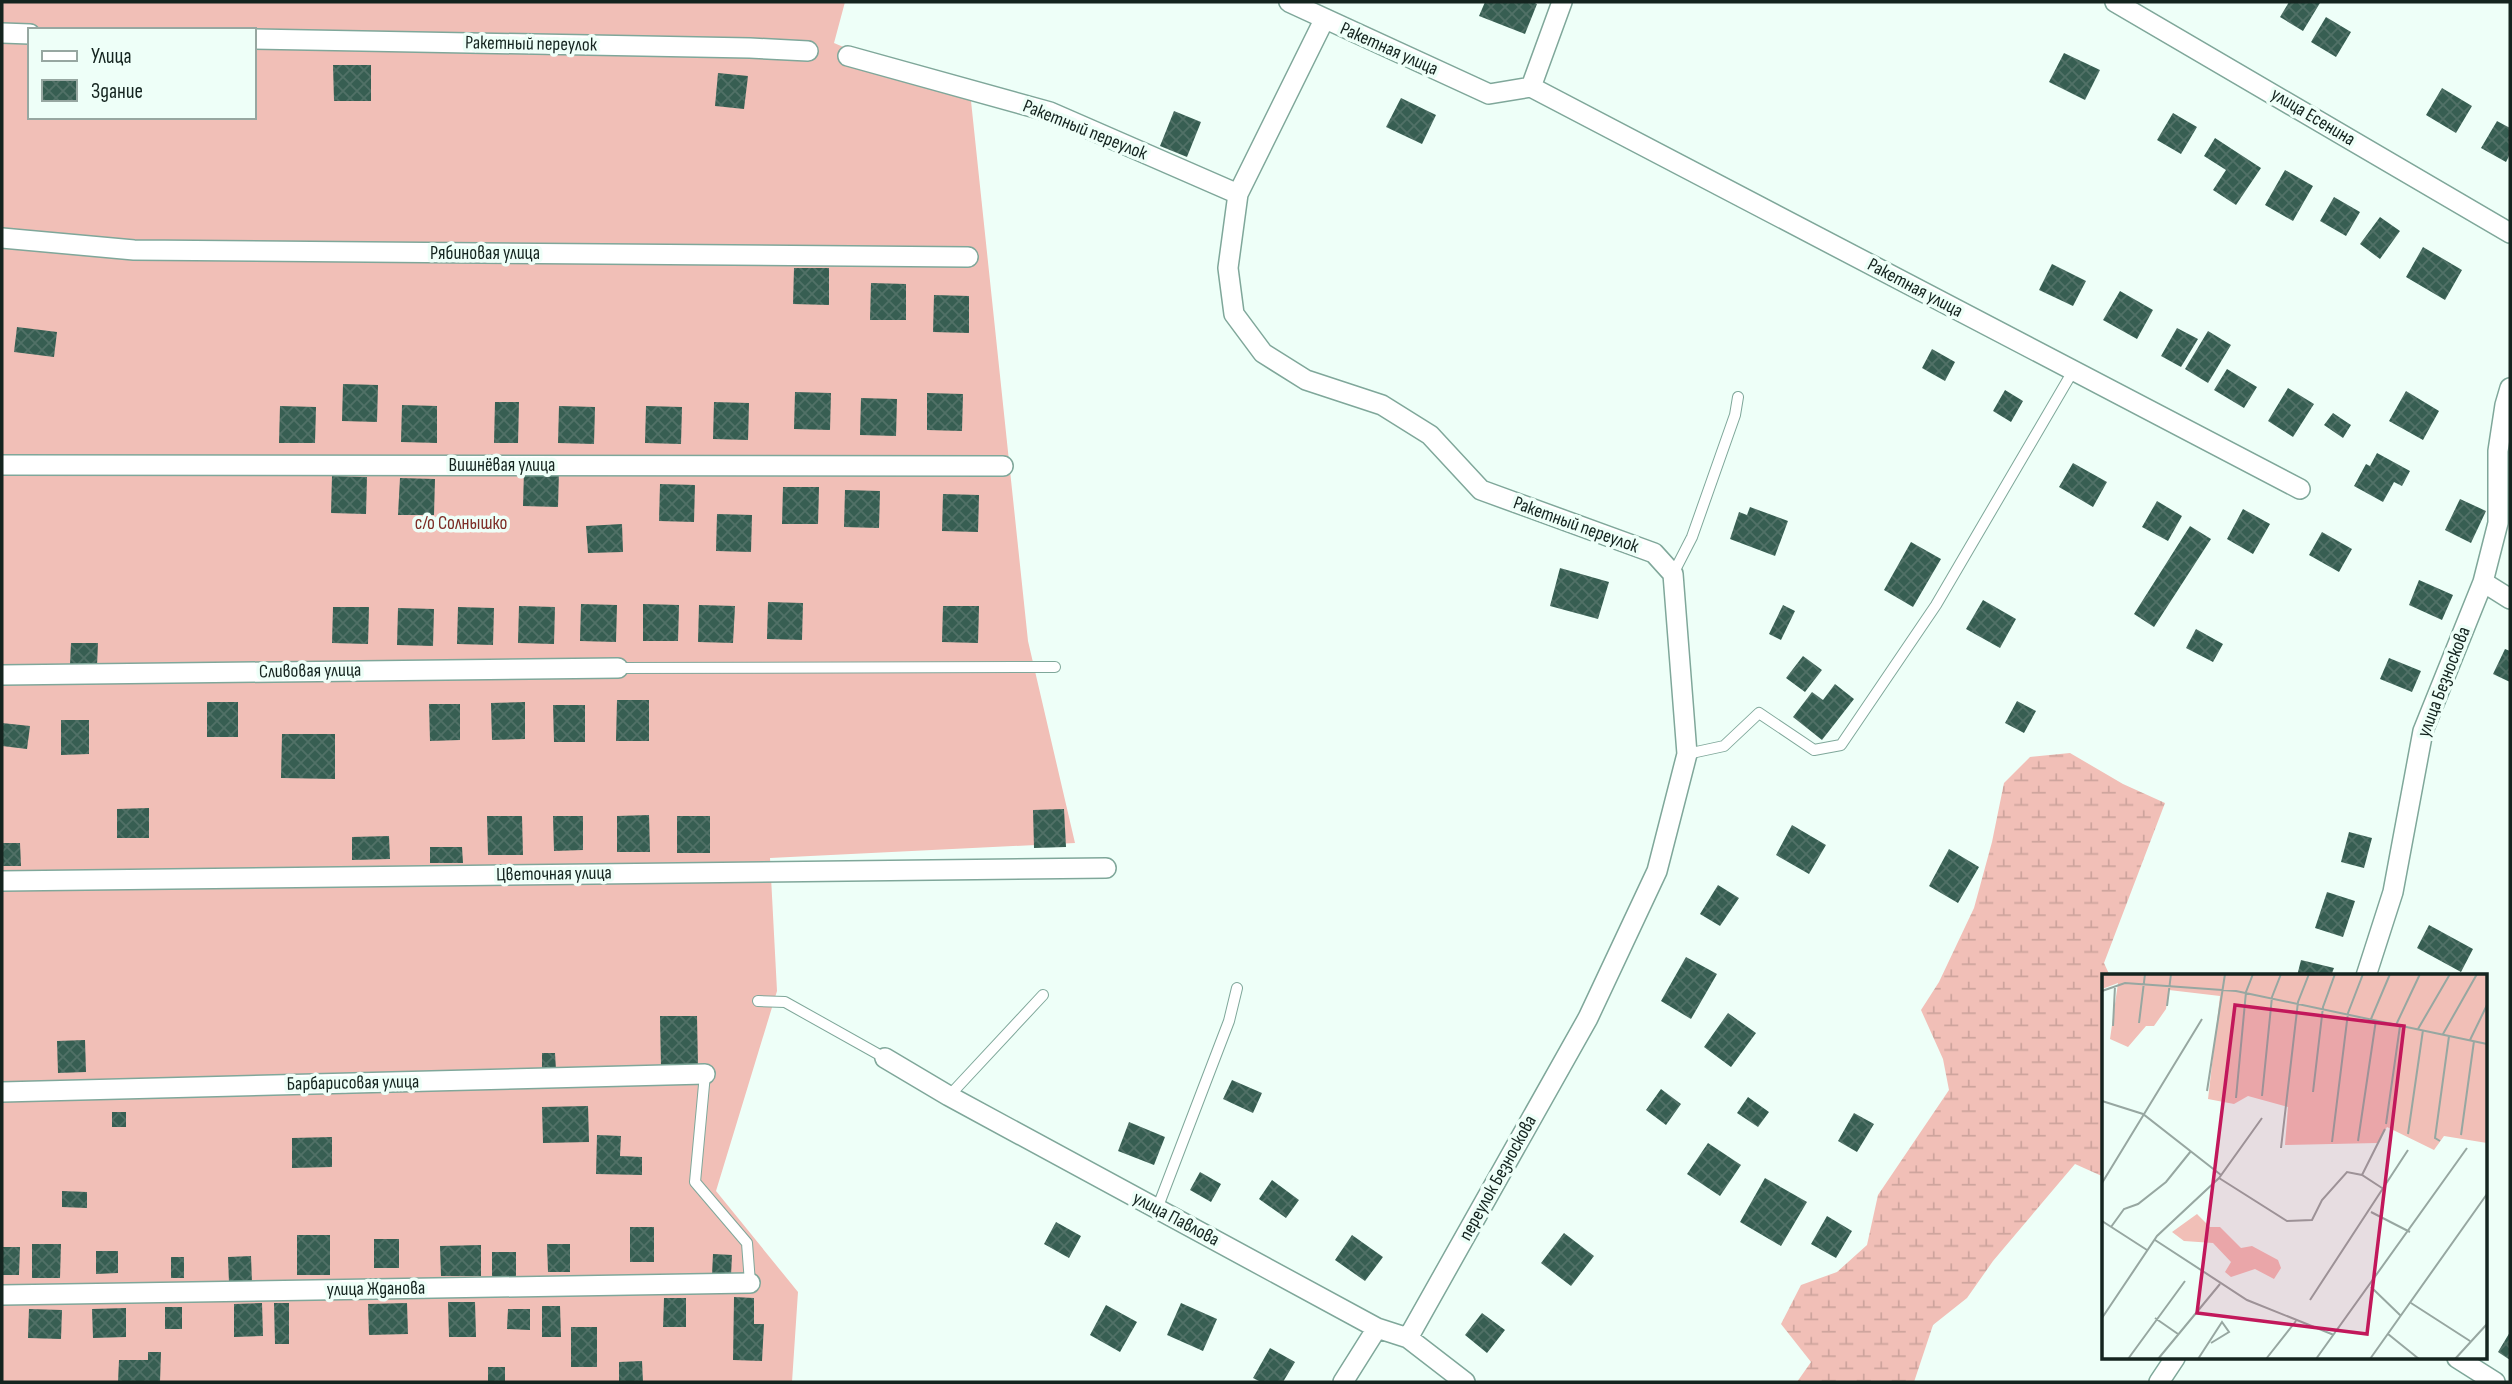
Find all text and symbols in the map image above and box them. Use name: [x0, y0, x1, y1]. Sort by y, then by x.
street label: Ракетная улица: [1336, 17, 1442, 81]
legend: [28, 28, 256, 119]
street label: Ракетный переулок: [465, 31, 598, 57]
text: Улица: [91, 44, 132, 69]
text: Здание: [91, 79, 143, 104]
street label: улица Есенина: [2267, 83, 2359, 151]
street label: Ракетный переулок: [1020, 95, 1151, 166]
street label: Рябиновая улица: [430, 242, 540, 265]
street label: Ракетная улица: [1863, 253, 1967, 323]
street label: Вишнёвая улица: [449, 454, 555, 477]
street label: Ракетный переулок: [1510, 492, 1643, 559]
park label: с/о Солнышко: [415, 512, 507, 535]
street label: улица Безноскова: [2412, 624, 2476, 740]
street label: Сливовая улица: [259, 659, 361, 683]
street label: Цветочная улица: [496, 861, 612, 887]
inset map: [2102, 974, 2488, 1360]
street label: Барбарисовая улица: [287, 1070, 419, 1096]
street label: переулок Безноскова: [1454, 1111, 1542, 1245]
street label: улица Павлова: [1129, 1187, 1223, 1251]
street label: улица Жданова: [327, 1277, 425, 1301]

